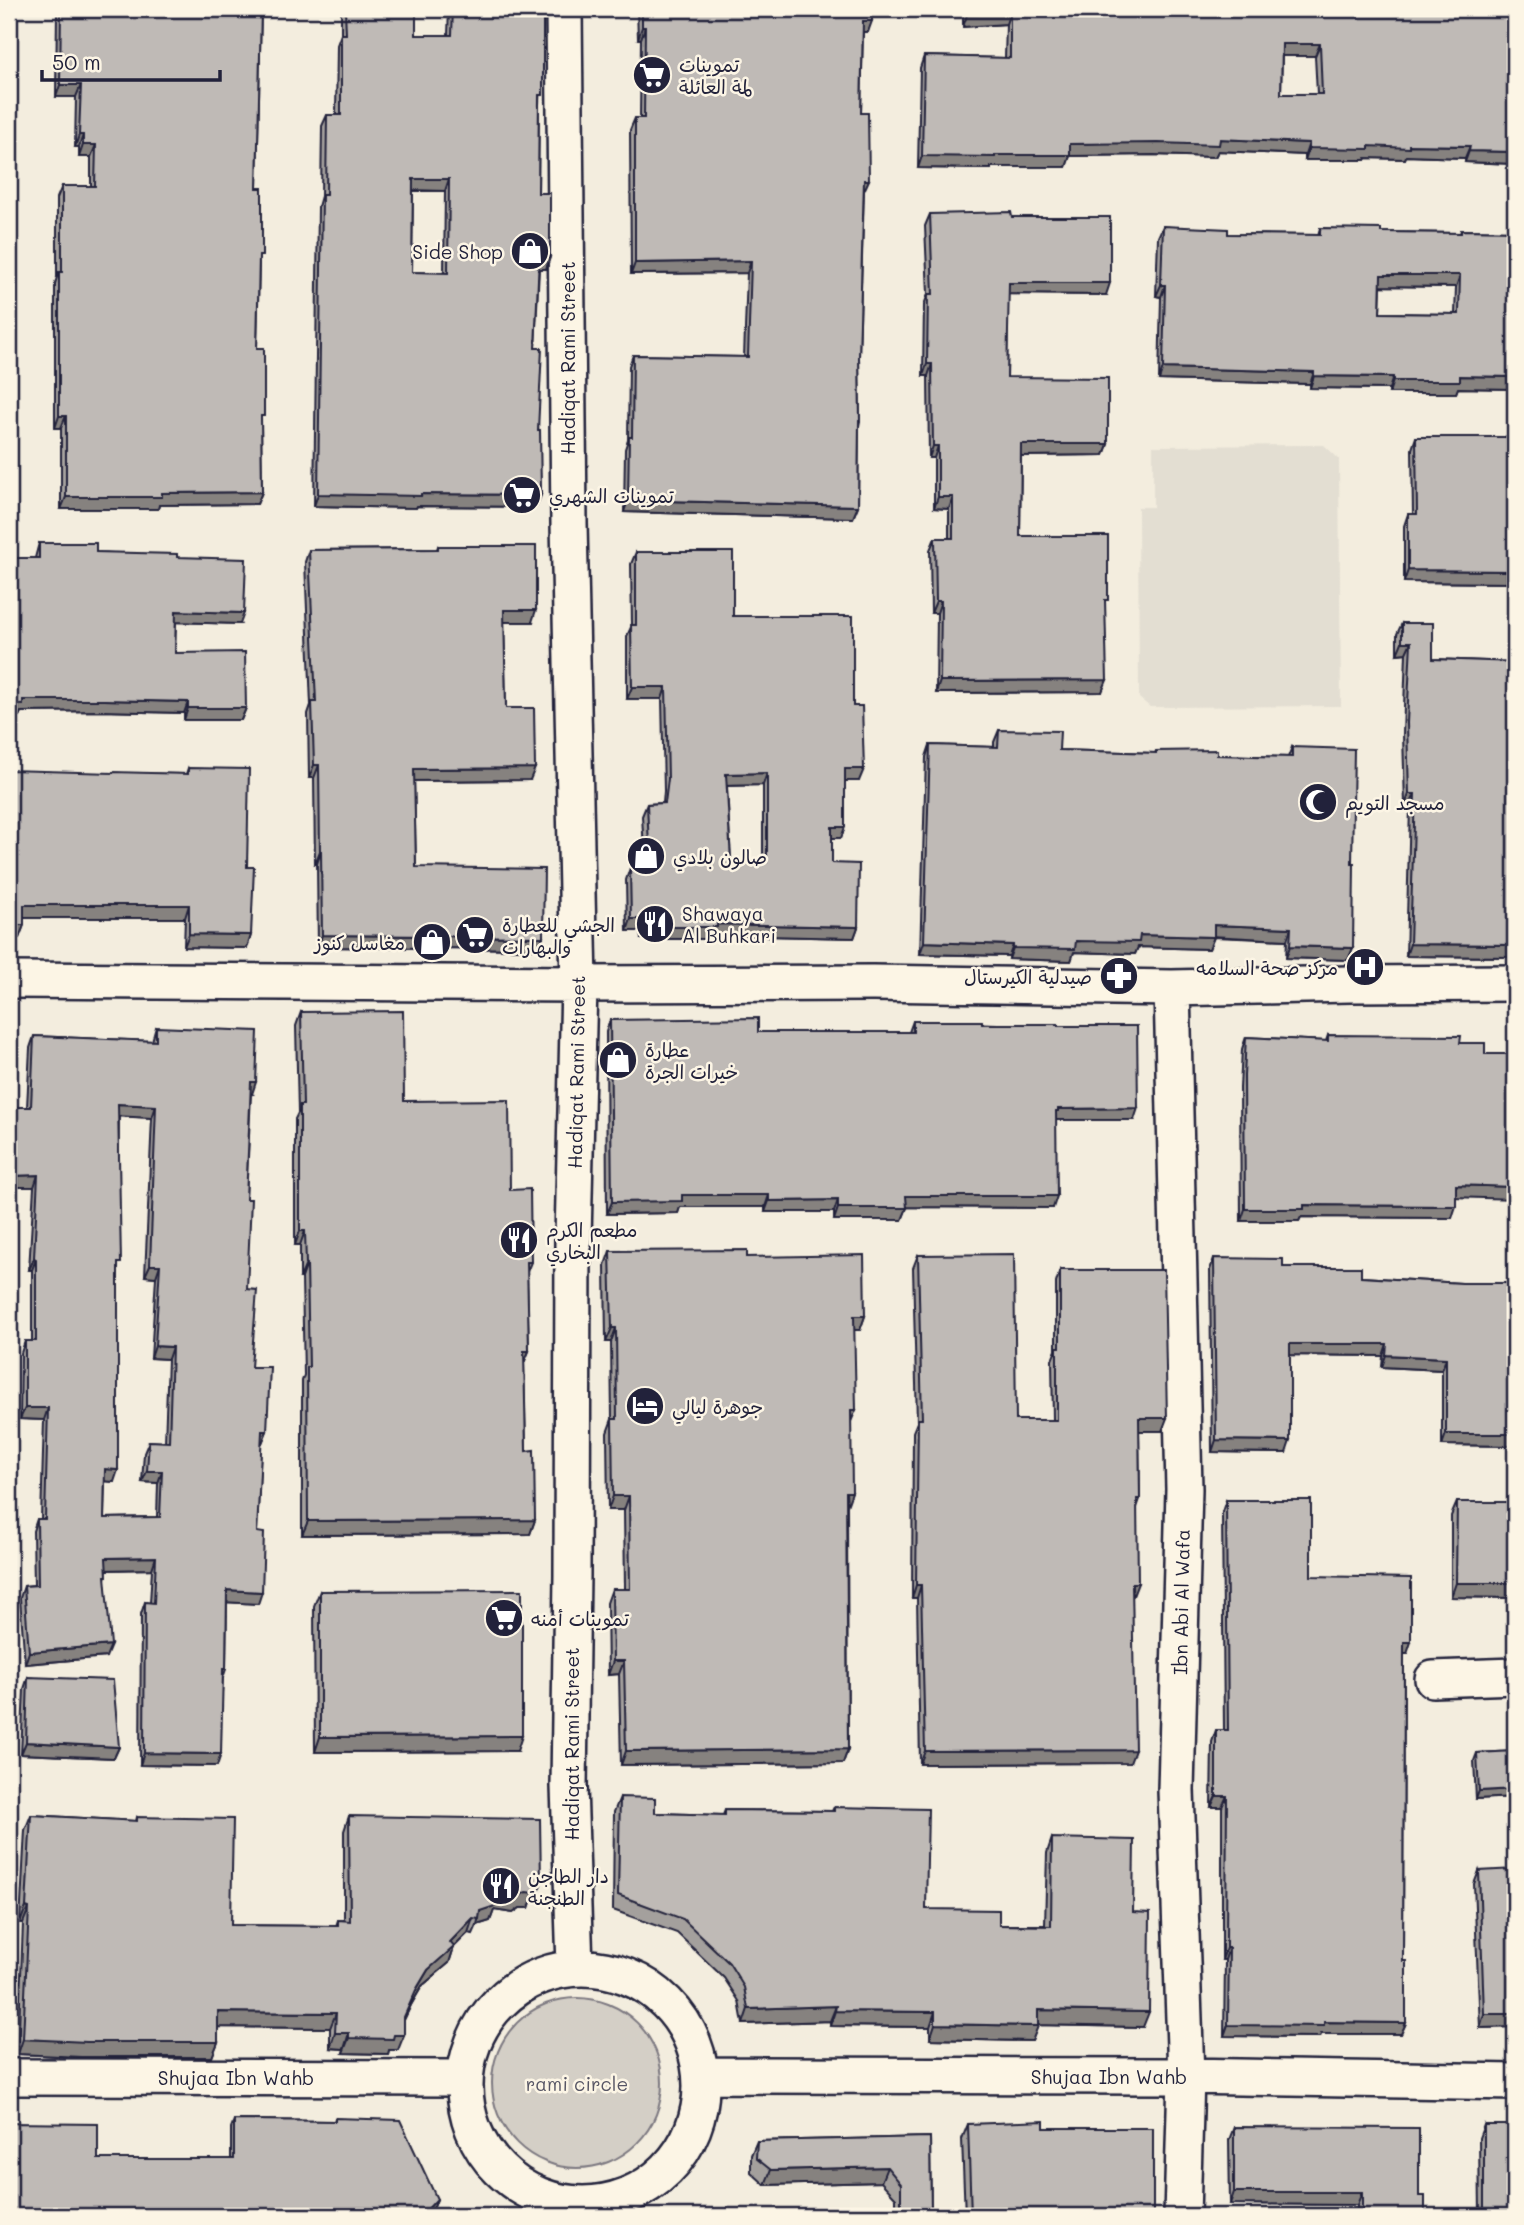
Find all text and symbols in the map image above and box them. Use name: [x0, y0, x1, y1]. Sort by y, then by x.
scale bar: [42, 38, 220, 82]
text: 50 m: [52, 48, 101, 75]
place label: تموينات لمة العائلة: [679, 52, 752, 99]
supermarket icon: تموينات لمة العائلة: [631, 54, 673, 96]
shop icon: Side Shop: [509, 230, 551, 272]
place label: Side Shop: [412, 239, 503, 264]
street label: Hadiqat Rami Street: [555, 261, 580, 455]
supermarket icon: تموينات الشهري: [501, 474, 543, 516]
place label: تموينات الشهري: [549, 483, 674, 511]
mosque icon: مسجد التويم: [1297, 781, 1339, 823]
place label: مسجد التويم: [1345, 790, 1445, 818]
shop icon: صالون بلادي: [625, 835, 667, 877]
place label: صالون بلادي: [673, 844, 767, 872]
place label: Shawaya Al Buhkari: [682, 901, 776, 948]
restaurant icon: Shawaya Al Buhkari: [634, 903, 676, 945]
place label: الجشي للعطارة والبهارات: [502, 912, 615, 959]
supermarket icon: الجشي للعطارة والبهارات: [454, 914, 496, 956]
shop icon: مغاسل كنوز: [411, 921, 453, 963]
place label: مغاسل كنوز: [313, 930, 405, 956]
hospital icon: مركز صحة السلامه: [1344, 946, 1386, 988]
pharmacy icon: صيدلية الكيرستال: [1098, 955, 1140, 997]
place label: مركز صحة السلامه: [1196, 955, 1338, 980]
place label: صيدلية الكيرستال: [964, 964, 1092, 989]
street label: Hadiqat Rami Street: [562, 975, 590, 1169]
place label: عطارة خيرات الجرة: [645, 1037, 738, 1084]
shop icon: عطارة خيرات الجرة: [597, 1039, 639, 1081]
place label: مطعم الكرم البخاري: [546, 1217, 638, 1267]
restaurant icon: مطعم الكرم البخاري: [498, 1219, 540, 1261]
hotel icon: جوهرة ليالي: [624, 1385, 666, 1427]
place label: جوهرة ليالي: [672, 1394, 763, 1424]
street label: Ibn Abi Al Wafa: [1167, 1529, 1195, 1675]
supermarket icon: تموينات أمنه: [483, 1597, 525, 1639]
place label: تموينات أمنه: [531, 1606, 629, 1631]
street label: Hadiqat Rami Street: [559, 1647, 584, 1841]
place label: دار الطاجن الطنجنة: [528, 1863, 609, 1910]
restaurant icon: دار الطاجن الطنجنة: [480, 1865, 522, 1907]
street label: Shujaa Ibn Wahb: [1031, 2064, 1187, 2089]
street label: Shujaa Ibn Wahb: [158, 2065, 314, 2090]
park label: rami circle: [526, 2071, 628, 2096]

